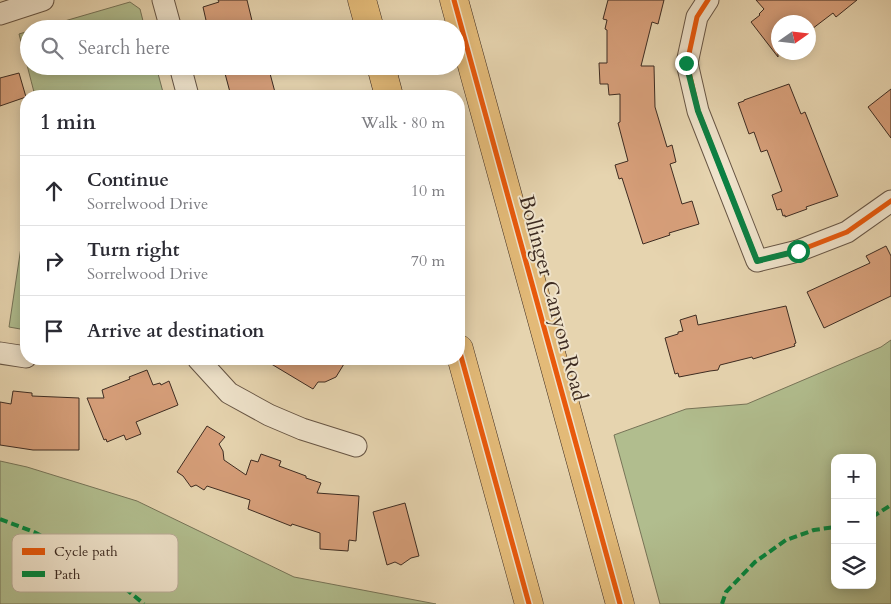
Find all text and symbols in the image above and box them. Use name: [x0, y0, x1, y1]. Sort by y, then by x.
north arrow: [771, 15, 816, 60]
search box: [20, 20, 465, 75]
icon: search: [38, 34, 66, 62]
text: Search here: [78, 35, 170, 61]
route end: [675, 52, 698, 75]
text: 1 min: [40, 108, 96, 137]
text: Walk · 80 m: [361, 112, 445, 134]
text: Continue: [87, 167, 169, 193]
icon: ahead: [40, 177, 68, 205]
text: 10 m: [411, 180, 445, 202]
street label: Bollinger Canyon Road: [512, 192, 594, 404]
text: Sorrelwood Drive: [87, 193, 208, 215]
text: Turn right: [87, 237, 179, 263]
route start: [787, 240, 810, 263]
icon: right: [40, 247, 68, 275]
text: 70 m: [411, 250, 445, 272]
text: Sorrelwood Drive: [87, 263, 208, 285]
icon: arrive: [40, 317, 68, 345]
text: Arrive at destination: [87, 318, 264, 344]
map controls: [831, 454, 876, 589]
button: +: [831, 454, 876, 499]
button: −: [831, 499, 876, 544]
legend: [12, 534, 178, 592]
text: Cycle path: [54, 542, 118, 561]
button: layers: [831, 544, 876, 589]
text: Path: [54, 565, 81, 584]

